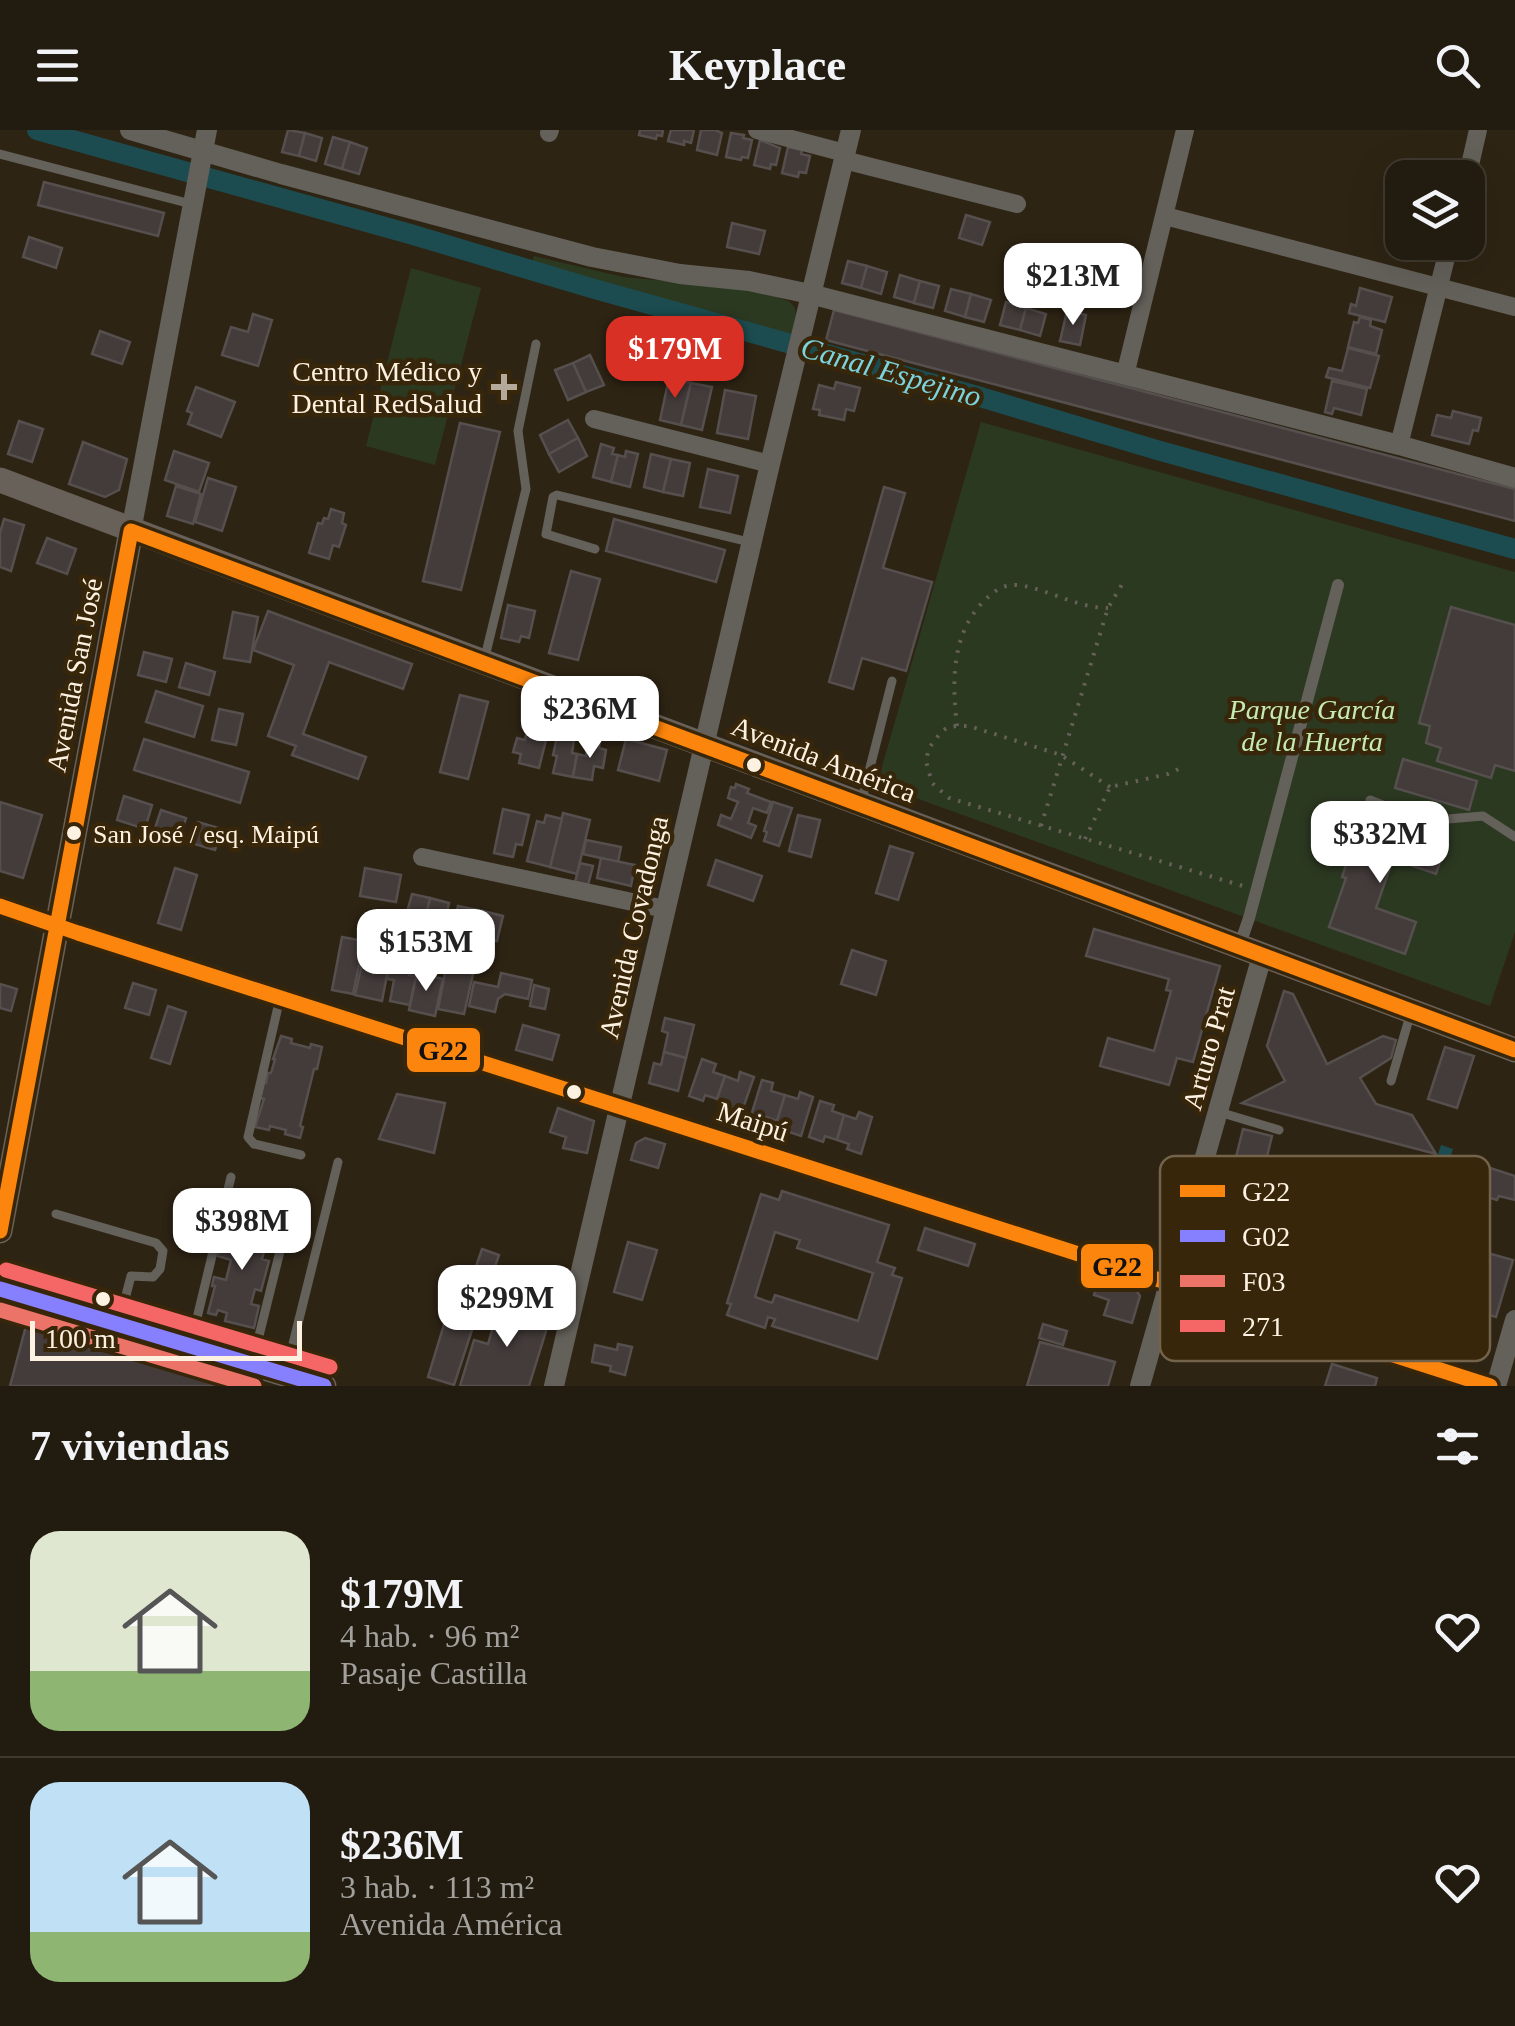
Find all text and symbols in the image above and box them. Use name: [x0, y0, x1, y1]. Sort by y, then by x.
icon: menu: [30, 38, 85, 93]
icon: search: [1430, 38, 1485, 93]
text: Keyplace: [669, 40, 846, 90]
map controls: [1385, 160, 1485, 260]
button: layers: [1385, 160, 1485, 260]
pin: $213M: [1003, 243, 1143, 328]
text: $213M: [1026, 257, 1120, 293]
pin: $179M: [605, 316, 745, 401]
text: $179M: [628, 330, 722, 366]
water label: Canal Espejino: [797, 330, 985, 413]
place label: Centro Médico y Dental RedSalud: [291, 356, 482, 419]
marker: Centro Médico y Dental RedSalud: [491, 374, 517, 400]
street label: Avenida San José: [40, 575, 109, 775]
pin: $236M: [520, 676, 660, 761]
text: $236M: [543, 690, 637, 726]
park label: Parque García de la Huerta: [1228, 694, 1395, 757]
street label: Avenida América: [727, 710, 921, 809]
unlabelled marker: [744, 755, 764, 775]
pin: $332M: [1310, 801, 1450, 886]
street label: Avenida Covadonga: [593, 812, 674, 1041]
text: $332M: [1333, 815, 1427, 851]
place label: San José / esq. Maipú: [93, 820, 319, 849]
marker: San José / esq. Maipú: [64, 823, 84, 843]
pin: $153M: [356, 909, 496, 994]
text: $153M: [379, 923, 473, 959]
street label: Arturo Prat: [1176, 983, 1241, 1113]
line badge: G22: [405, 1026, 482, 1074]
text: G22: [418, 1035, 468, 1066]
unlabelled marker: [564, 1082, 584, 1102]
street label: Maipú: [713, 1095, 792, 1148]
legend: [1160, 1156, 1490, 1361]
text: G22: [1242, 1176, 1290, 1207]
pin: $398M: [172, 1188, 312, 1273]
text: $398M: [195, 1202, 289, 1238]
text: G02: [1242, 1221, 1290, 1252]
line badge: G22: [1079, 1242, 1155, 1290]
text: G22: [1092, 1251, 1142, 1282]
pin: $299M: [437, 1265, 577, 1350]
text: F03: [1242, 1266, 1286, 1297]
text: $299M: [460, 1279, 554, 1315]
unlabelled marker: [93, 1289, 113, 1309]
text: 271: [1242, 1311, 1284, 1342]
scale bar: [30, 1316, 302, 1360]
text: 100 m: [45, 1323, 116, 1354]
icon: filters: [1430, 1419, 1485, 1474]
text: 7 viviendas: [30, 1423, 230, 1469]
icon: home: [110, 1571, 230, 1691]
text: $179M: [340, 1571, 464, 1617]
icon: heart: [1430, 1604, 1485, 1659]
text: 4 hab. · 96 m²: [340, 1618, 519, 1654]
text: Pasaje Castilla: [340, 1655, 528, 1691]
icon: home: [110, 1822, 230, 1942]
text: $236M: [340, 1822, 464, 1868]
icon: heart: [1430, 1855, 1485, 1910]
text: 3 hab. · 113 m²: [340, 1869, 534, 1905]
text: Avenida América: [340, 1906, 562, 1942]

